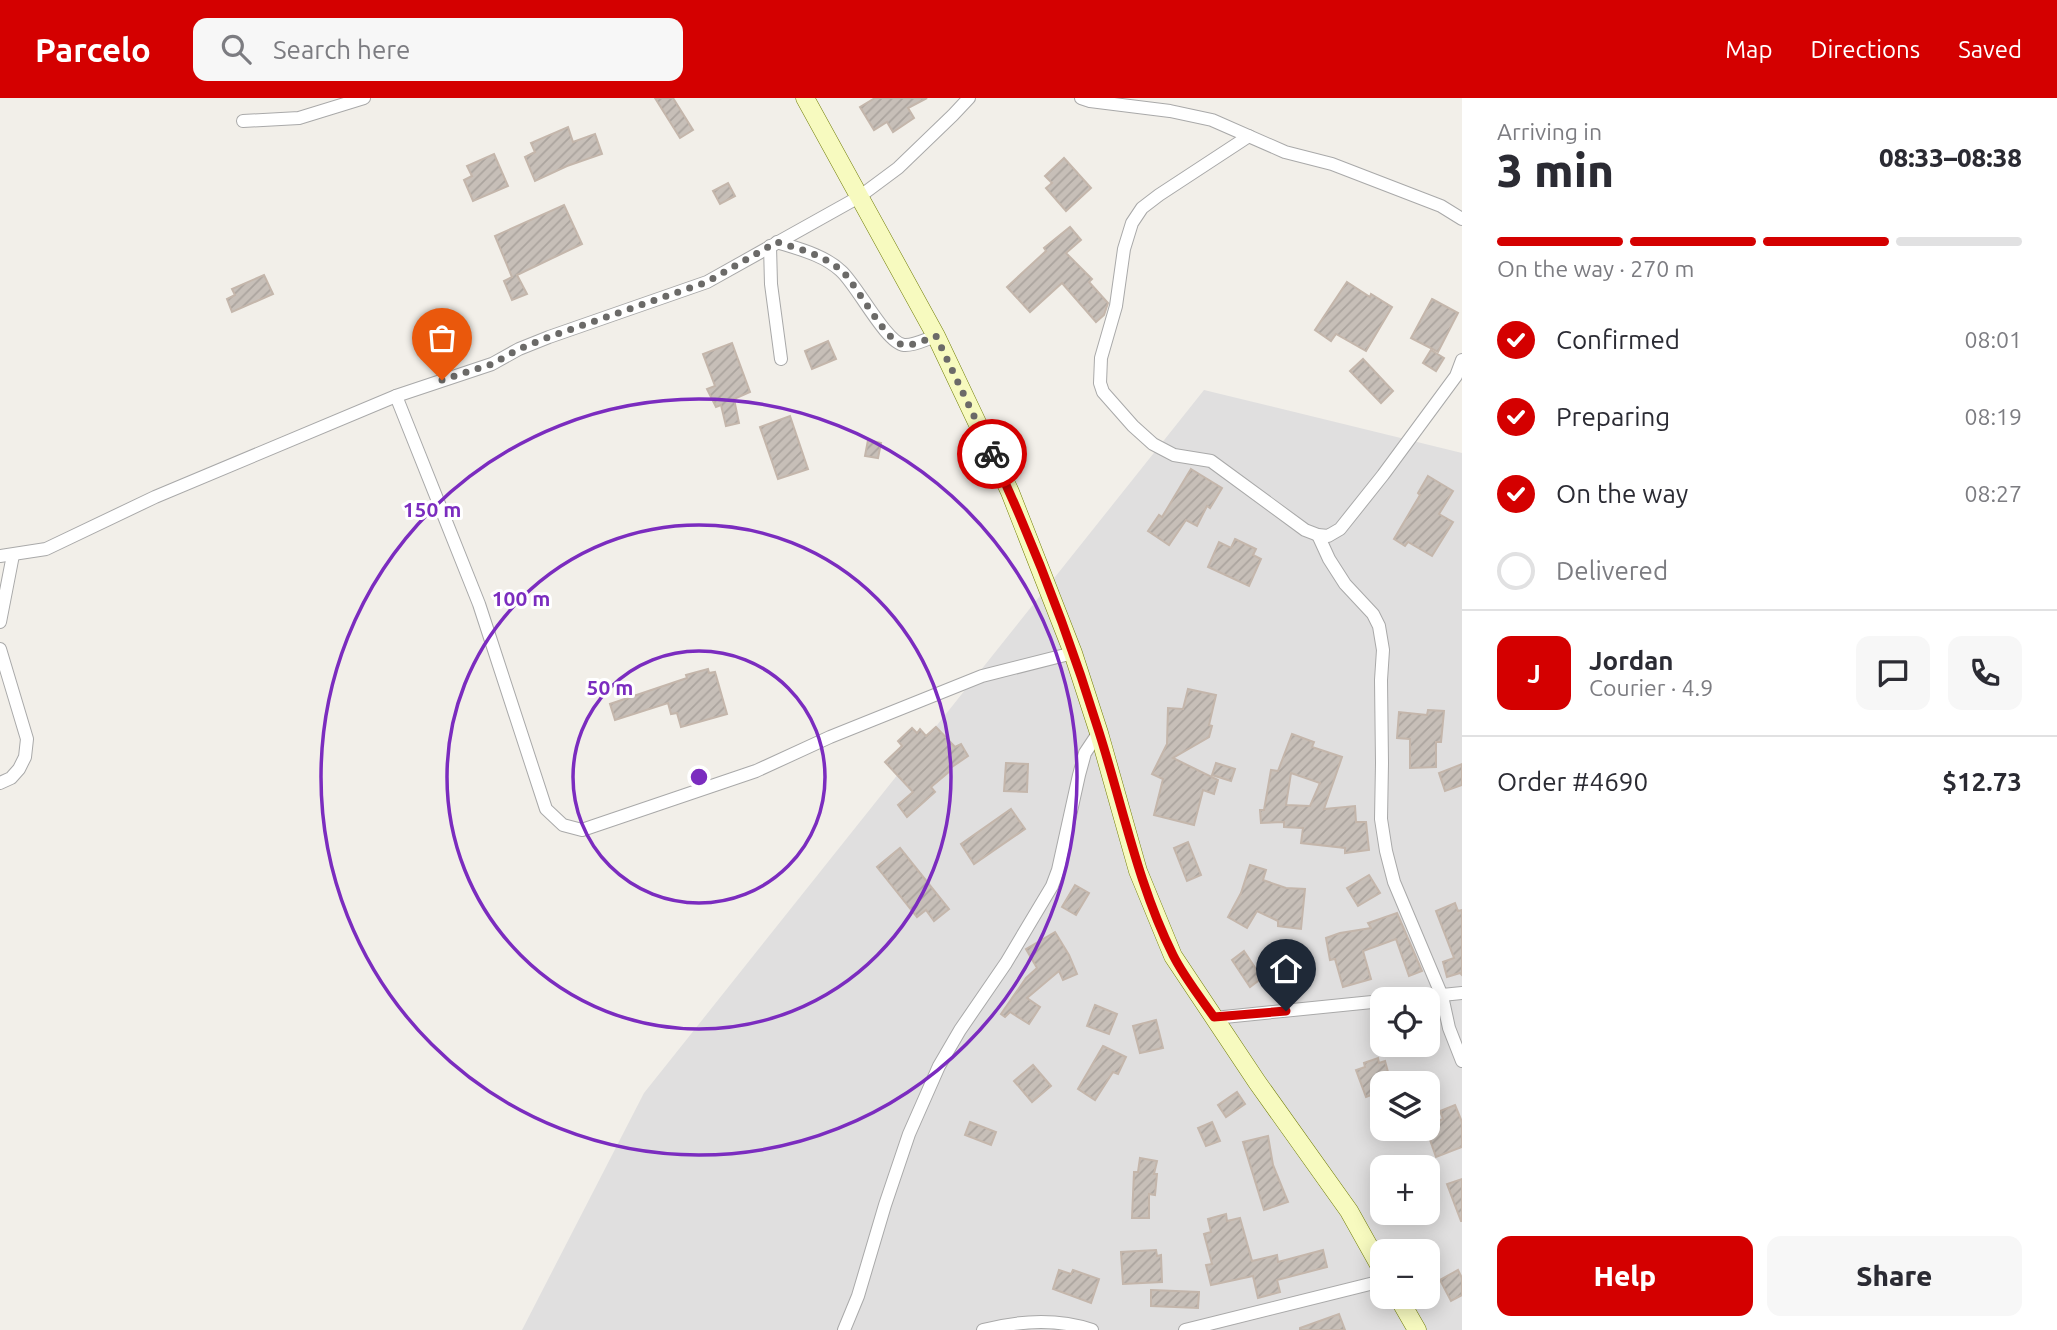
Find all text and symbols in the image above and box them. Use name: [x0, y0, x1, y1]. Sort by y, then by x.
search box: [193, 18, 683, 81]
icon: search: [217, 30, 255, 68]
text: Parcelo: [35, 31, 151, 68]
text: Search here: [273, 35, 410, 64]
text: Map: [1725, 36, 1772, 63]
text: Directions: [1810, 36, 1920, 63]
text: Saved: [1958, 36, 2022, 63]
text: Arriving in: [1497, 119, 1602, 144]
text: 08:33–08:38: [1879, 143, 2022, 172]
text: 3 min: [1497, 144, 1614, 196]
text: On the way · 270 m: [1497, 256, 1694, 281]
pin: [412, 308, 472, 380]
icon: bag: [423, 319, 461, 357]
icon: check: [1497, 321, 1535, 359]
text: Confirmed: [1556, 325, 1680, 354]
text: 08:01: [1964, 327, 2022, 352]
icon: check: [1497, 398, 1535, 436]
text: Preparing: [1556, 402, 1670, 431]
text: 08:19: [1964, 404, 2022, 429]
courier: [957, 419, 1027, 489]
icon: bike: [973, 435, 1011, 473]
icon: check: [1497, 475, 1535, 513]
text: On the way: [1556, 479, 1688, 508]
text: 08:27: [1964, 481, 2022, 506]
text: 150 m: [403, 497, 461, 521]
text: Delivered: [1556, 556, 1668, 585]
text: 100 m: [492, 586, 550, 610]
button: chat: [1856, 636, 1930, 710]
button: phone: [1948, 636, 2022, 710]
text: Jordan: [1589, 646, 1674, 675]
text: J: [1527, 659, 1541, 688]
text: 50 m: [587, 675, 633, 699]
text: Courier · 4.9: [1589, 675, 1713, 700]
centre of rings: [687, 765, 711, 789]
text: Order #4690: [1497, 767, 1648, 796]
text: $12.73: [1942, 767, 2022, 796]
pin: [1256, 939, 1316, 1011]
icon: home: [1267, 950, 1305, 988]
map controls: [1370, 987, 1440, 1309]
button: locate: [1370, 987, 1440, 1057]
button: layers: [1370, 1071, 1440, 1141]
button: +: [1370, 1155, 1440, 1225]
button: Help: [1497, 1236, 1753, 1316]
button: Share: [1767, 1236, 2022, 1316]
button: −: [1370, 1239, 1440, 1309]

